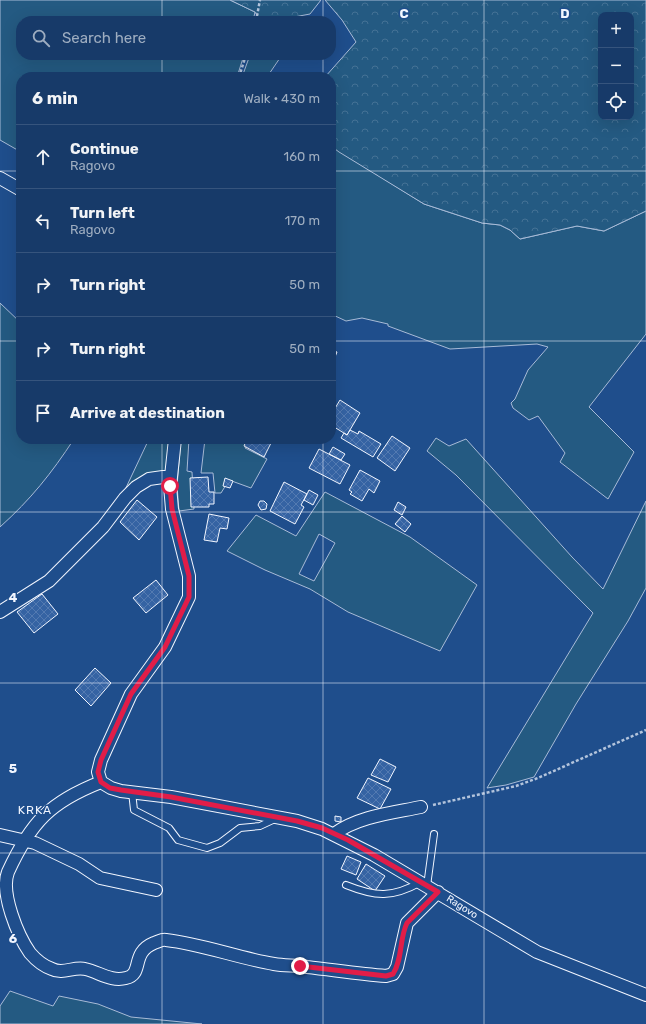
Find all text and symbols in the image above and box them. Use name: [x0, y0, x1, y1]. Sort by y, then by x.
text: C: [399, 6, 409, 21]
text: D: [560, 6, 570, 21]
map controls: [598, 12, 634, 120]
button: +: [598, 12, 634, 48]
search box: [16, 16, 336, 60]
icon: search: [30, 27, 52, 49]
text: Search here: [62, 29, 146, 47]
button: −: [598, 48, 634, 84]
button: locate: [598, 84, 634, 120]
text: 6 min: [32, 88, 78, 108]
text: Walk · 430 m: [243, 91, 320, 106]
text: Continue: [70, 140, 139, 158]
icon: ahead: [32, 146, 54, 168]
text: 160 m: [284, 149, 320, 164]
text: Ragovo: [70, 158, 115, 173]
text: Turn left: [70, 204, 135, 222]
icon: left: [32, 210, 54, 232]
text: 170 m: [285, 213, 320, 228]
text: Ragovo: [70, 222, 115, 237]
icon: right: [32, 274, 54, 296]
text: Turn right: [70, 276, 145, 294]
text: 50 m: [289, 277, 320, 292]
icon: right: [32, 338, 54, 360]
text: Turn right: [70, 340, 145, 358]
text: 50 m: [289, 341, 320, 356]
icon: arrive: [32, 402, 54, 424]
text: Arrive at destination: [70, 404, 225, 422]
route start: [161, 477, 179, 495]
text: 4: [9, 590, 18, 605]
text: 5: [9, 761, 17, 776]
district label: KRKA: [18, 803, 52, 817]
street label: Ragovo: [444, 893, 480, 921]
text: 6: [9, 931, 18, 946]
route end: [291, 957, 309, 975]

